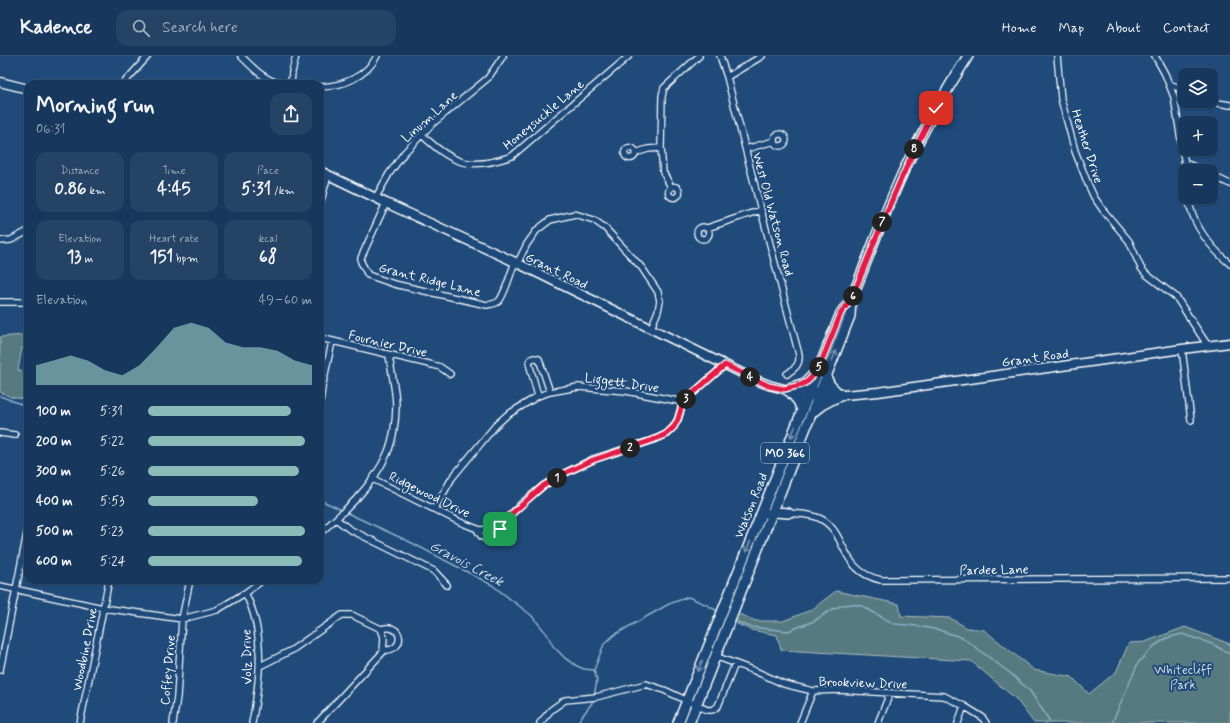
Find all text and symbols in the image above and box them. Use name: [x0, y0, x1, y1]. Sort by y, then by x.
search box: [116, 10, 396, 46]
text: Kadence: [20, 15, 92, 40]
icon: search: [130, 17, 152, 39]
text: Search here: [162, 18, 238, 38]
text: Home: [1002, 19, 1036, 37]
text: Map: [1058, 19, 1084, 37]
text: About: [1106, 19, 1141, 37]
text: Contact: [1163, 19, 1210, 37]
map controls: [1178, 68, 1218, 204]
button: layers: [1178, 68, 1218, 108]
street label: Honeysuckle Lane: [500, 76, 588, 154]
street label: Linum Lane: [398, 87, 462, 147]
pin: [919, 91, 953, 125]
text: Morning run: [36, 92, 155, 120]
button: share: [270, 93, 312, 135]
icon: check: [925, 97, 947, 119]
street label: Heather Drive: [1067, 107, 1107, 186]
button: +: [1178, 116, 1218, 156]
text: 06:31: [36, 121, 65, 138]
pin: 8: [904, 139, 924, 159]
text: 8: [911, 142, 917, 156]
street label: West Old Watson Road: [748, 151, 797, 278]
text: Distance: [61, 164, 99, 178]
text: Time: [162, 164, 186, 178]
text: Pace: [257, 164, 279, 178]
button: −: [1178, 164, 1218, 204]
text: 0.86: [54, 178, 87, 200]
text: 4:45: [157, 178, 191, 200]
text: 5:31: [241, 178, 271, 200]
text: km: [87, 184, 106, 198]
text: /km: [271, 184, 295, 198]
pin: 7: [872, 212, 892, 232]
text: 7: [879, 215, 885, 229]
text: Elevation: [58, 232, 102, 246]
text: Heart rate: [149, 232, 199, 246]
text: kcal: [259, 232, 277, 246]
text: 13: [67, 246, 82, 268]
text: 151: [150, 246, 173, 268]
text: 68: [259, 246, 277, 268]
street label: Grant Road: [522, 249, 590, 294]
text: m: [82, 252, 93, 266]
text: bpm: [173, 252, 198, 266]
street label: Grant Ridge Lane: [377, 260, 482, 301]
pin: 6: [843, 286, 863, 306]
text: 6: [850, 289, 856, 303]
text: Elevation: [36, 292, 87, 309]
text: 49–60 m: [259, 292, 312, 309]
street label: Fournier Drive: [347, 327, 429, 362]
street label: Grant Road: [1001, 345, 1070, 372]
one-way arrow: [831, 350, 839, 362]
pin: 5: [809, 357, 829, 377]
text: 5: [816, 360, 822, 374]
pin: 4: [740, 367, 760, 387]
street label: Liggett Drive: [583, 370, 660, 399]
text: 4: [747, 370, 753, 384]
pin: 3: [676, 389, 696, 409]
text: 3: [684, 392, 688, 406]
text: 100 m: [36, 403, 71, 420]
text: 5:31: [100, 403, 123, 420]
one-way arrow: [789, 426, 797, 438]
text: 200 m: [36, 433, 71, 450]
text: 5:22: [100, 433, 125, 450]
pin: 2: [620, 438, 640, 458]
text: 2: [627, 441, 633, 455]
road number: MO 366: [761, 443, 809, 463]
text: 300 m: [36, 463, 71, 480]
text: 5:26: [100, 463, 125, 480]
street label: Ridgewood Drive: [385, 468, 473, 523]
pin: 1: [547, 468, 567, 488]
street label: Watson Road: [731, 470, 772, 541]
text: 1: [555, 471, 559, 485]
text: 400 m: [36, 493, 73, 510]
text: 5:53: [100, 493, 125, 510]
pin: [483, 512, 517, 546]
icon: arrive: [489, 518, 511, 540]
text: 500 m: [36, 523, 73, 540]
text: 5:23: [100, 523, 123, 540]
water label: Gravois Creek: [427, 537, 507, 591]
one-way arrow: [744, 540, 751, 552]
text: 600 m: [36, 553, 72, 570]
text: 5:24: [100, 553, 126, 570]
street label: Pardee Lane: [959, 561, 1029, 580]
street label: Woodbine Drive: [69, 606, 102, 692]
street label: Volz Drive: [239, 629, 256, 685]
street label: Coffey Drive: [157, 634, 180, 706]
one-way arrow: [696, 660, 704, 672]
park label: Whitecliff Park: [1154, 662, 1212, 694]
street label: Brookview Drive: [818, 673, 908, 694]

